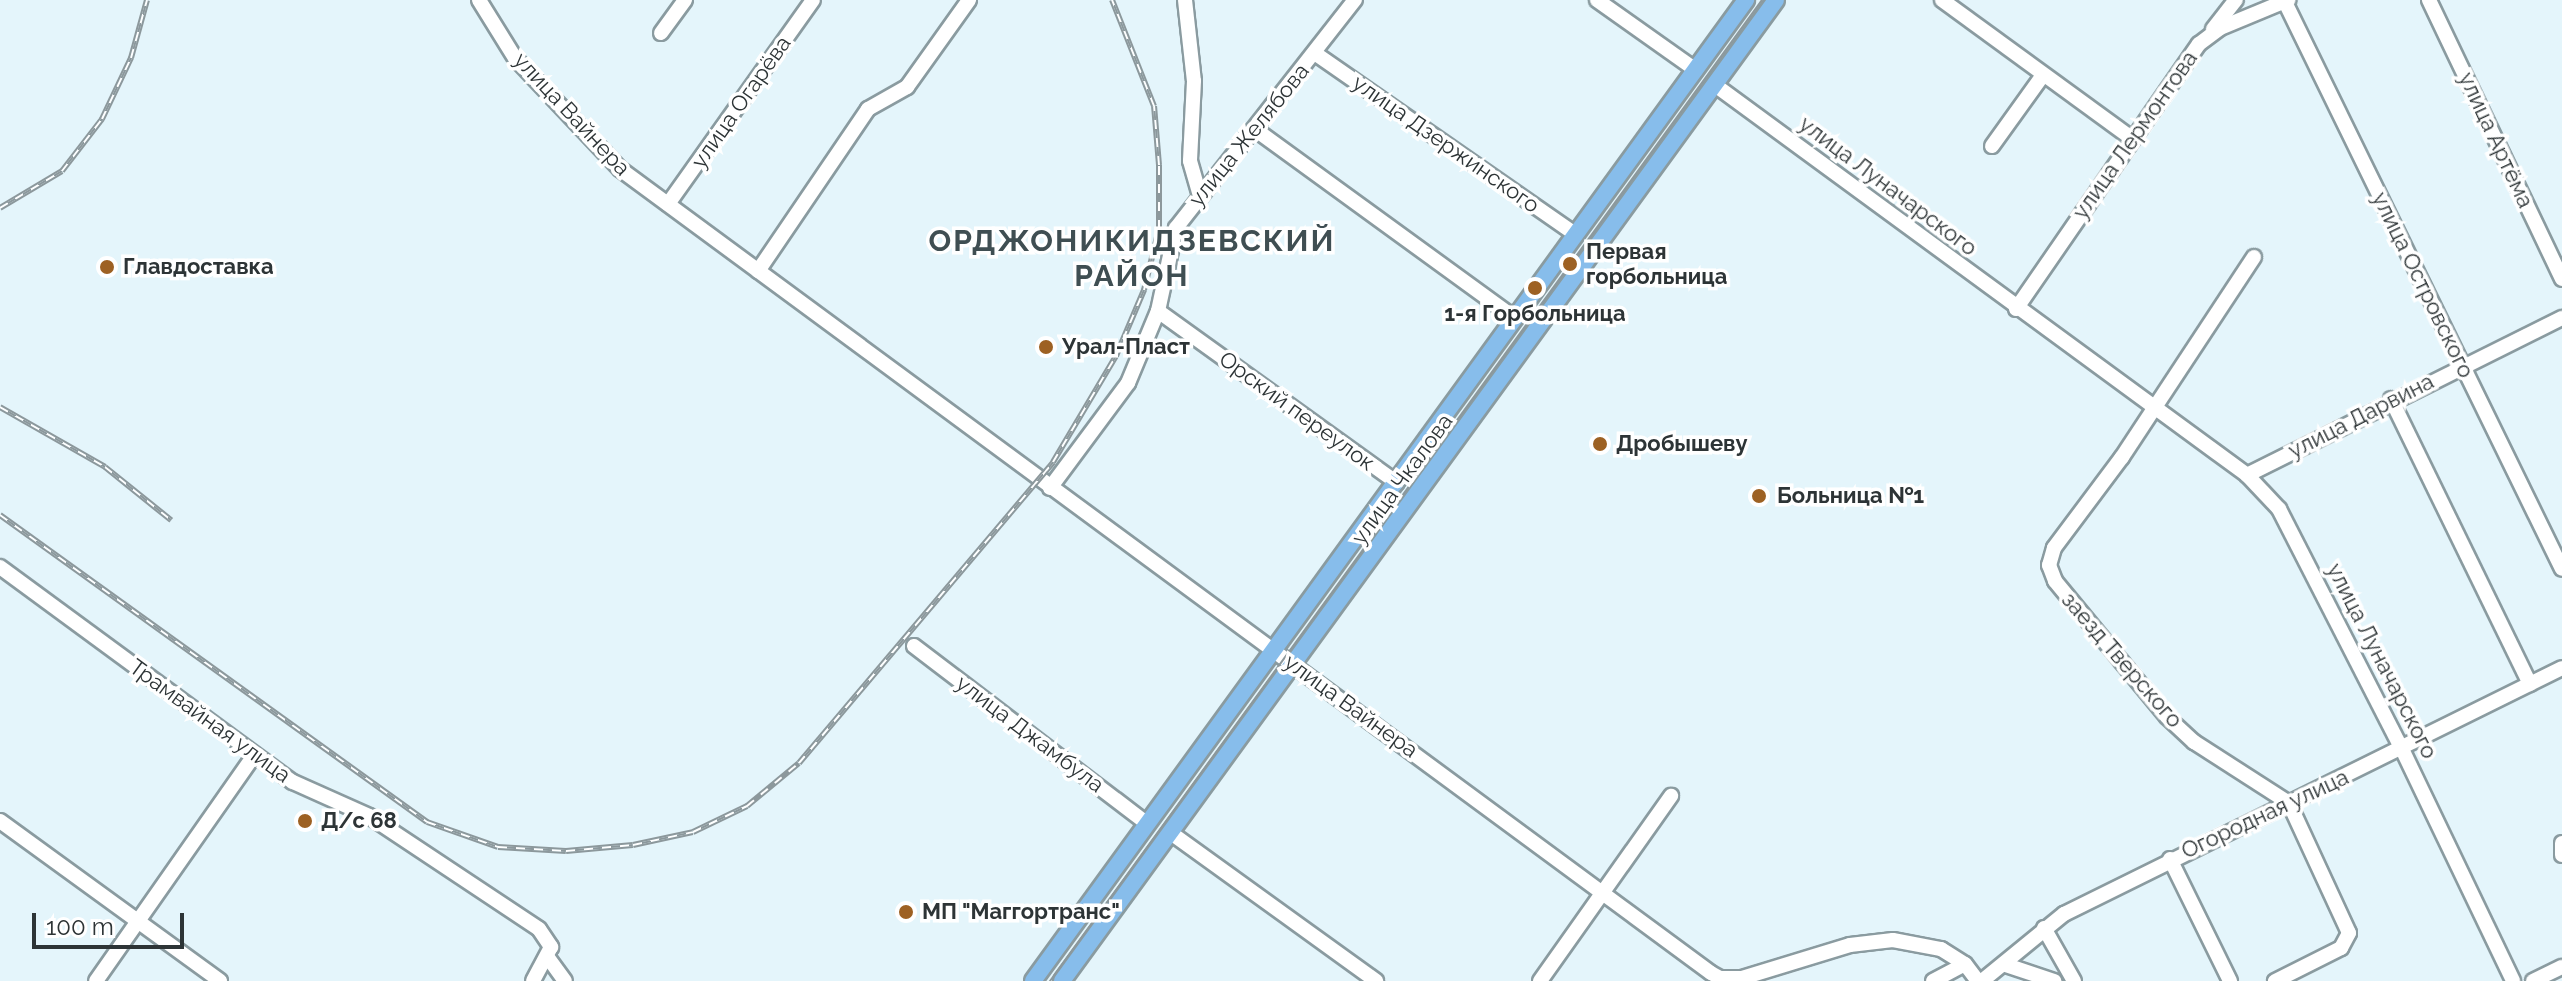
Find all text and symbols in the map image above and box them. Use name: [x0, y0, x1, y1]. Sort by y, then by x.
street label: улица Огарёва: [686, 31, 796, 173]
street label: улица Лермонтова: [2067, 46, 2203, 224]
street label: улица Вайнера: [508, 47, 636, 181]
street label: улица Желябова: [1183, 58, 1315, 212]
street label: улица Артёма: [2453, 68, 2539, 212]
street label: улица Дзержинского: [1347, 69, 1545, 219]
street label: улица Луначарского: [1794, 111, 1982, 261]
street label: улица Островского: [2367, 188, 2479, 382]
district label: ОРДЖОНИКИДЗЕВСКИЙ РАЙОН: [928, 223, 1336, 294]
place label: Первая горбольница: [1586, 238, 1727, 290]
place label: Главдоставка: [123, 254, 274, 280]
marker: Первая горбольница: [1561, 255, 1579, 273]
marker: Главдоставка: [98, 258, 116, 276]
marker: 1-я Горбольница: [1526, 279, 1544, 297]
place label: 1-я Горбольница: [1444, 301, 1626, 327]
place label: Урал-Пласт: [1062, 334, 1190, 360]
marker: Урал-Пласт: [1037, 338, 1055, 356]
street label: Орский переулок: [1214, 346, 1380, 476]
street label: улица Дарвина: [2284, 368, 2438, 464]
street label: улица Чкалова: [1346, 409, 1458, 549]
place label: Дробышеву: [1616, 431, 1748, 457]
marker: Дробышеву: [1591, 435, 1609, 453]
place label: Больница №1: [1777, 483, 1924, 509]
marker: Больница №1: [1748, 485, 1770, 507]
street label: улица Луначарского: [2321, 559, 2443, 763]
street label: заезд Тверского: [2056, 587, 2188, 733]
street label: улица Вайнера: [1279, 649, 1423, 763]
street label: Трамвайная улица: [124, 654, 296, 788]
street label: улица Джамбула: [951, 670, 1109, 798]
street label: Огородная улица: [2177, 764, 2353, 864]
place label: Д/с 68: [321, 808, 397, 834]
marker: Д/с 68: [296, 812, 314, 830]
scale bar: [36, 897, 188, 947]
place label: МП "Маггортранс": [922, 899, 1120, 925]
marker: МП "Маггортранс": [897, 903, 915, 921]
text: 100 m: [46, 912, 114, 941]

